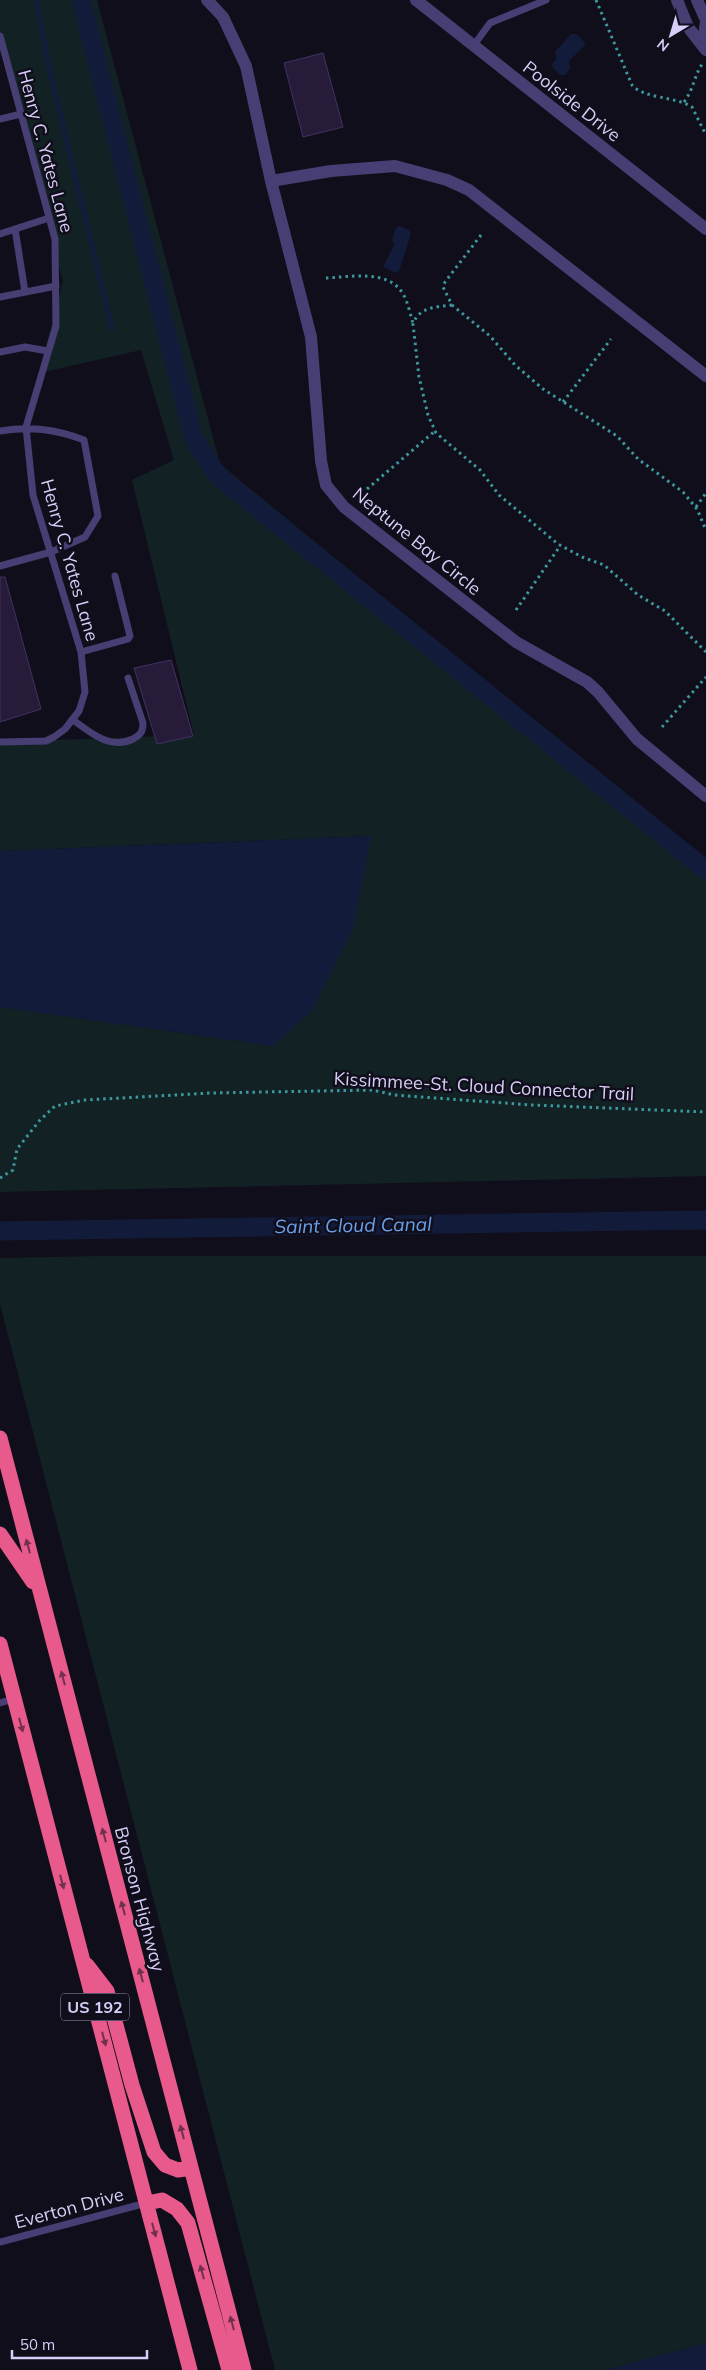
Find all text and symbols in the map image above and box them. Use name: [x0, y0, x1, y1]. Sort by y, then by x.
north arrow: [646, 10, 696, 60]
text: N: [653, 35, 673, 56]
street label: Poolside Drive: [518, 56, 626, 146]
street label: Henry C. Yates Lane: [13, 67, 79, 235]
street label: Henry C. Yates Lane: [36, 476, 104, 644]
street label: Neptune Bay Circle: [348, 482, 486, 600]
street label: Kissimmee-St. Cloud Connector Trail: [333, 1067, 635, 1105]
water label: Saint Cloud Canal: [274, 1212, 432, 1238]
one-way arrow: [24, 1539, 32, 1554]
one-way arrow: [59, 1670, 67, 1685]
one-way arrow: [17, 1717, 25, 1732]
street label: Bronson Highway: [110, 1824, 171, 1974]
one-way arrow: [100, 1827, 108, 1842]
one-way arrow: [59, 1875, 67, 1890]
one-way arrow: [119, 1901, 127, 1916]
one-way arrow: [136, 1967, 144, 1982]
road number: US 192: [61, 1994, 129, 2020]
one-way arrow: [100, 2032, 108, 2047]
one-way arrow: [178, 2124, 186, 2139]
street label: Everton Drive: [12, 2182, 126, 2234]
one-way arrow: [150, 2223, 158, 2238]
one-way arrow: [198, 2265, 206, 2280]
one-way arrow: [228, 2315, 236, 2330]
scale bar: [12, 2328, 148, 2360]
text: 50 m: [20, 2335, 55, 2354]

